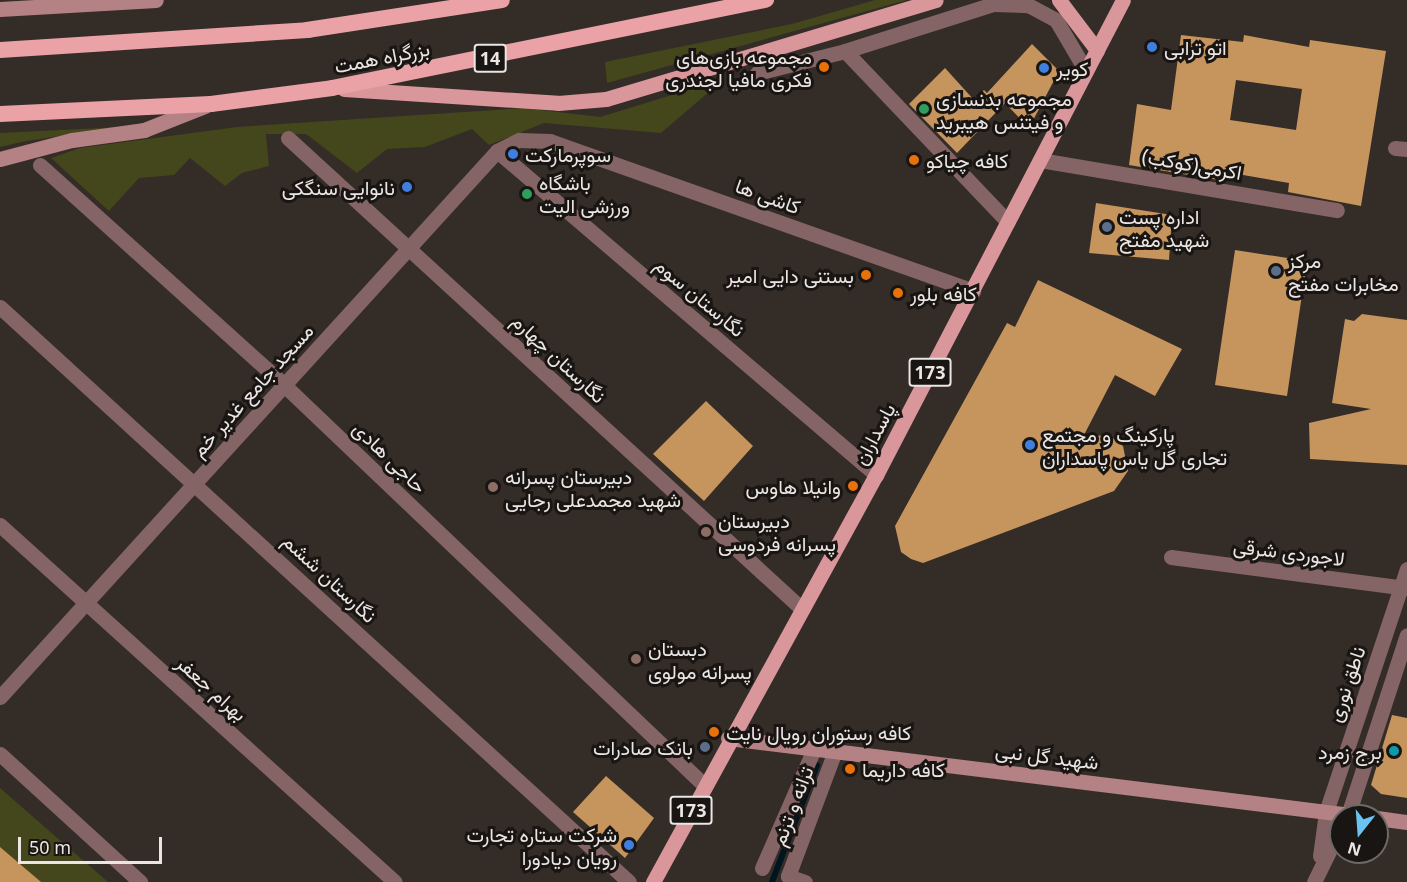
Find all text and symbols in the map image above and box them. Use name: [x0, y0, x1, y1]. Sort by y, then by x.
place label: اتو ترابی: [1164, 35, 1227, 59]
street label: بزرگراه همت: [332, 36, 432, 78]
marker: اتو ترابی: [1145, 40, 1159, 54]
road number: 14: [474, 43, 506, 73]
place label: مجموعه بازی‌های فکری مافیا لجندری: [665, 44, 812, 91]
place label: کویر: [1056, 56, 1088, 80]
marker: مجموعه بازی‌های فکری مافیا لجندری: [817, 60, 831, 74]
marker: کویر: [1037, 61, 1051, 75]
place label: مجموعه بدنسازی و فیتنس هیبرید: [936, 86, 1072, 133]
marker: مجموعه بدنسازی و فیتنس هیبرید: [917, 102, 931, 116]
place label: سوپرمارکت: [525, 142, 611, 166]
street label: اکرمی(کوکب): [1140, 143, 1244, 185]
marker: سوپرمارکت: [506, 147, 520, 161]
place label: کافه چیاکو: [926, 148, 1008, 172]
marker: کافه چیاکو: [907, 153, 921, 167]
place label: باشگاه ورزشی الیت: [539, 170, 630, 217]
street label: کاشی ها: [732, 173, 804, 219]
place label: نانوایی سنگکی: [282, 175, 395, 199]
marker: نانوایی سنگکی: [400, 180, 414, 194]
marker: باشگاه ورزشی الیت: [520, 187, 534, 201]
place label: اداره پست شهید مفتح: [1119, 204, 1209, 251]
marker: اداره پست شهید مفتح: [1100, 220, 1114, 234]
place label: مرکز مخابرات مفتح: [1288, 248, 1399, 295]
street label: نگارستان سوم: [650, 252, 750, 342]
place label: بستنی دایی امیر: [726, 263, 854, 287]
marker: مرکز مخابرات مفتح: [1269, 264, 1283, 278]
marker: بستنی دایی امیر: [859, 268, 873, 282]
place label: کافه بلور: [910, 281, 977, 305]
marker: کافه بلور: [891, 286, 905, 300]
street label: نگارستان چهارم: [507, 308, 611, 408]
street label: مسجد جامع غدیر خم: [186, 319, 318, 461]
road number: 173: [908, 357, 952, 387]
street label: پاسداران: [848, 399, 900, 469]
street label: حاجی هادی: [348, 416, 432, 498]
place label: پارکینگ و مجتمع تجاری گل یاس پاسداران: [1042, 422, 1227, 469]
marker: پارکینگ و مجتمع تجاری گل یاس پاسداران: [1023, 438, 1037, 452]
place label: دبیرستان پسرانه شهید مجمدعلی رجایی: [505, 464, 681, 511]
place label: وانیلا هاوس: [746, 474, 841, 498]
marker: وانیلا هاوس: [846, 479, 860, 493]
marker: دبیرستان پسرانه شهید مجمدعلی رجایی: [486, 480, 500, 494]
place label: دبیرستان پسرانه فردوسی: [718, 508, 836, 555]
marker: دبیرستان پسرانه فردوسی: [699, 525, 713, 539]
street label: نگارستان ششم: [278, 529, 382, 627]
street label: لاجوردی شرقی: [1232, 533, 1346, 571]
place label: دبستان پسرانه مولوی: [648, 636, 752, 683]
street label: ناطق نوری: [1322, 643, 1370, 725]
street label: بهرام جعفر: [172, 650, 252, 726]
marker: دبستان پسرانه مولوی: [629, 652, 643, 666]
place label: کافه رستوران رویال نایت: [726, 720, 911, 744]
marker: کافه رستوران رویال نایت: [707, 725, 721, 739]
place label: بانک صادرات: [593, 735, 693, 759]
street label: شهید گل نبی: [994, 738, 1100, 774]
place label: برج زمرد: [1318, 739, 1382, 763]
marker: بانک صادرات: [698, 740, 712, 754]
marker: برج زمرد: [1387, 744, 1401, 758]
place label: کافه داریما: [862, 757, 945, 781]
marker: کافه داریما: [843, 762, 857, 776]
street label: ترانه و ترنم: [766, 763, 818, 849]
road number: 173: [668, 795, 714, 825]
north arrow: [1329, 804, 1389, 864]
place label: شرکت ستاره تجارت رویان دیادورا: [466, 822, 617, 869]
scale bar: [21, 825, 165, 863]
text: 50 m: [29, 835, 71, 859]
text: N: [1345, 837, 1364, 862]
marker: شرکت ستاره تجارت رویان دیادورا: [622, 838, 636, 852]

